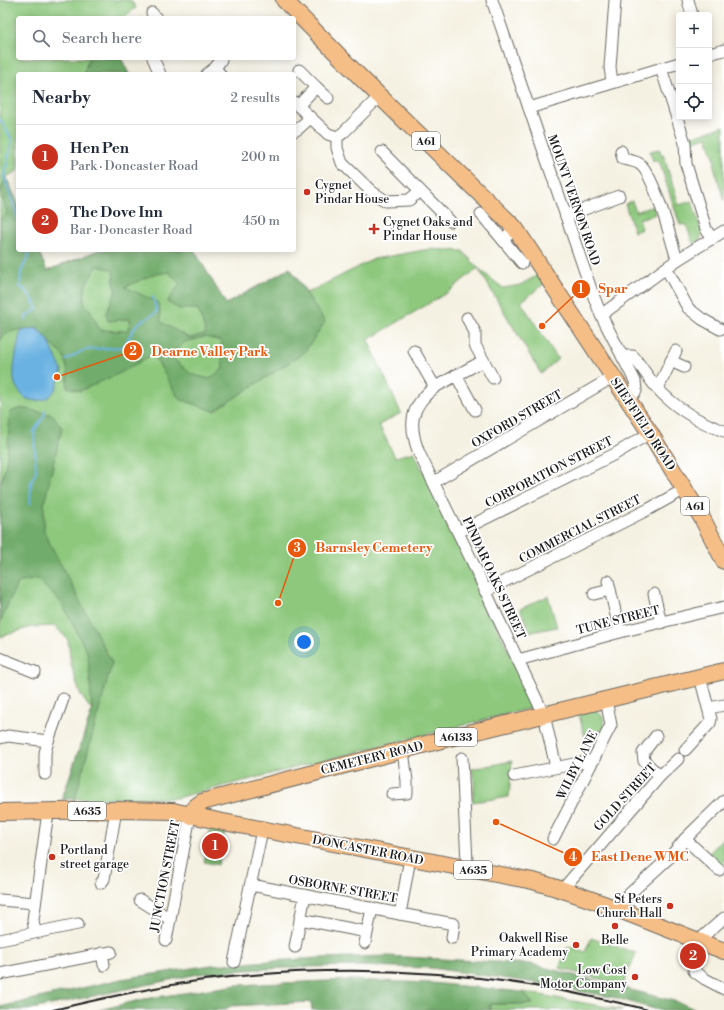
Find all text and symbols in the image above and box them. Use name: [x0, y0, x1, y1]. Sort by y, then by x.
map controls: [676, 12, 712, 120]
button: +: [676, 12, 712, 48]
search box: [16, 16, 296, 60]
icon: search: [30, 27, 52, 49]
text: Search here: [62, 29, 142, 48]
button: −: [676, 48, 712, 84]
button: locate: [676, 84, 712, 120]
text: Nearby: [32, 87, 91, 109]
text: 2 results: [231, 90, 280, 106]
road number: A61: [412, 132, 440, 150]
street label: MOUNT VERNON ROAD: [544, 133, 603, 268]
text: Hen Pen: [70, 139, 129, 158]
text: 1: [42, 149, 48, 165]
text: 200 m: [241, 149, 280, 165]
text: Park · Doncaster Road: [70, 158, 198, 174]
place label: Cygnet Pindar House: [315, 178, 389, 207]
marker: Cygnet Pindar House: [302, 187, 312, 197]
text: The Dove Inn: [70, 203, 163, 222]
text: 2: [41, 213, 49, 229]
text: 450 m: [242, 213, 280, 229]
place label: Cygnet Oaks and Pindar House: [383, 215, 473, 244]
text: Bar · Doncaster Road: [70, 222, 192, 238]
marker: Cygnet Oaks and Pindar House: [368, 223, 380, 235]
callout: Spar: [571, 276, 636, 301]
text: Spar: [598, 281, 628, 297]
text: 1: [578, 282, 584, 297]
callout: Dearne Valley Park: [123, 339, 276, 364]
text: 2: [129, 344, 137, 359]
text: Dearne Valley Park: [152, 344, 269, 360]
street label: SHEFFIELD ROAD: [607, 375, 678, 474]
street label: OXFORD STREET: [469, 387, 566, 452]
street label: CORPORATION STREET: [483, 433, 616, 511]
street label: COMMERCIAL STREET: [517, 492, 644, 567]
road number: A61: [681, 497, 709, 515]
street label: PINDAR OAKS STREET: [459, 515, 529, 642]
callout: Barnsley Cemetery: [287, 535, 440, 560]
text: Barnsley Cemetery: [316, 540, 433, 556]
text: 3: [293, 541, 301, 556]
street label: TUNE STREET: [575, 603, 662, 638]
your location: [294, 632, 314, 652]
road number: A6133: [435, 728, 477, 746]
street label: WILBY LANE: [553, 728, 601, 803]
street label: CEMETERY ROAD: [319, 739, 425, 778]
street label: GOLD STREET: [591, 760, 660, 834]
road number: A635: [68, 802, 106, 820]
street label: JUNCTION STREET: [147, 819, 184, 934]
pin: 1: [202, 831, 228, 861]
street label: DONCASTER ROAD: [311, 832, 425, 869]
place label: Portland street garage: [60, 843, 129, 872]
callout: East Dene WMC: [563, 844, 697, 869]
text: East Dene WMC: [591, 849, 689, 865]
text: 4: [569, 850, 577, 865]
marker: Portland street garage: [47, 852, 57, 862]
road number: A635: [454, 861, 492, 879]
street label: OSBORNE STREET: [287, 873, 399, 907]
place label: St Peters Church Hall: [596, 892, 662, 921]
marker: St Peters Church Hall: [665, 901, 675, 911]
marker: Belle: [610, 921, 620, 931]
place label: Oakwell Rise Primary Academy: [471, 931, 568, 960]
place label: Belle: [600, 933, 629, 948]
marker: Oakwell Rise Primary Academy: [571, 940, 581, 950]
pin: 2: [680, 941, 706, 971]
place label: Low Cost Motor Company: [540, 963, 628, 992]
marker: Low Cost Motor Company: [630, 972, 640, 982]

